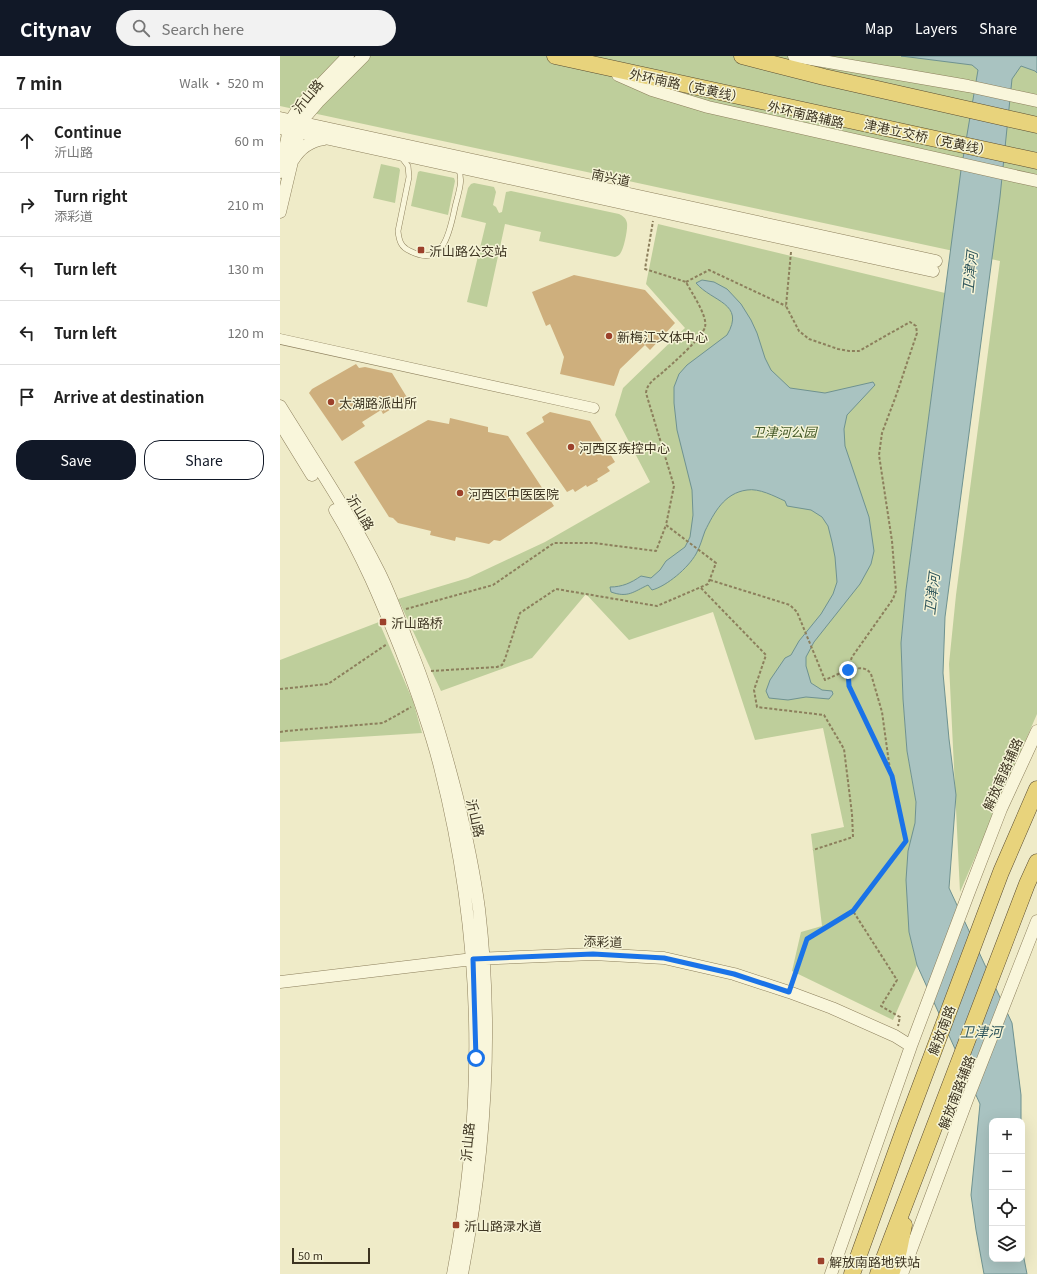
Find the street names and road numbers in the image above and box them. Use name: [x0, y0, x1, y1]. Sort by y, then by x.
street label: 外环南路（克黄线）: [628, 64, 746, 106]
street label: 沂山路: [287, 75, 327, 117]
street label: 外环南路辅路: [766, 96, 846, 132]
street label: 津港立交桥（克黄线）: [862, 114, 994, 160]
street label: 南兴道: [590, 164, 632, 190]
street label: 沂山路: [343, 490, 379, 534]
street label: 解放南路辅路: [977, 735, 1027, 813]
street label: 沂山路: [462, 797, 490, 839]
street label: 添彩道: [583, 931, 623, 951]
street label: 解放南路: [923, 1002, 959, 1058]
street label: 解放南路辅路: [933, 1052, 979, 1132]
street label: 沂山路: [456, 1122, 478, 1162]

